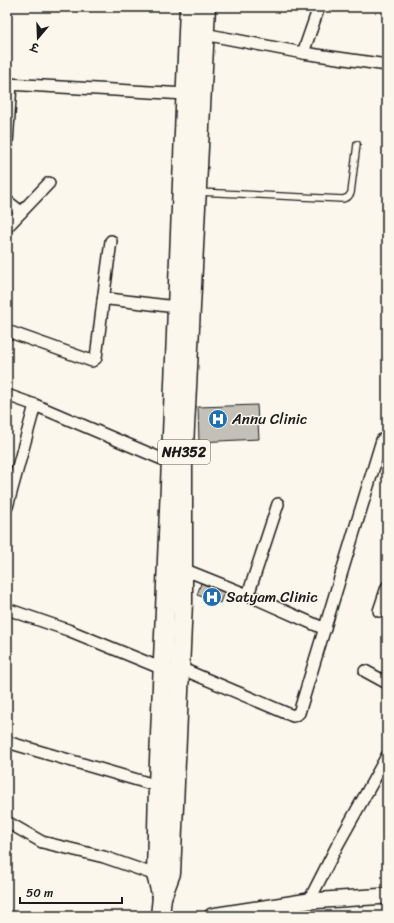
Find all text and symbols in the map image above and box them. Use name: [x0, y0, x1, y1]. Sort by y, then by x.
north arrow: [18, 18, 58, 58]
text: उ: [27, 36, 42, 57]
place label: Annu Clinic: [231, 406, 307, 432]
hospital icon: Annu Clinic: [207, 408, 229, 430]
road number: NH352: [158, 440, 210, 464]
place label: Satyam Clinic: [226, 584, 318, 610]
hospital icon: Satyam Clinic: [201, 586, 223, 608]
scale bar: [20, 879, 122, 905]
text: 50 m: [26, 882, 53, 904]

